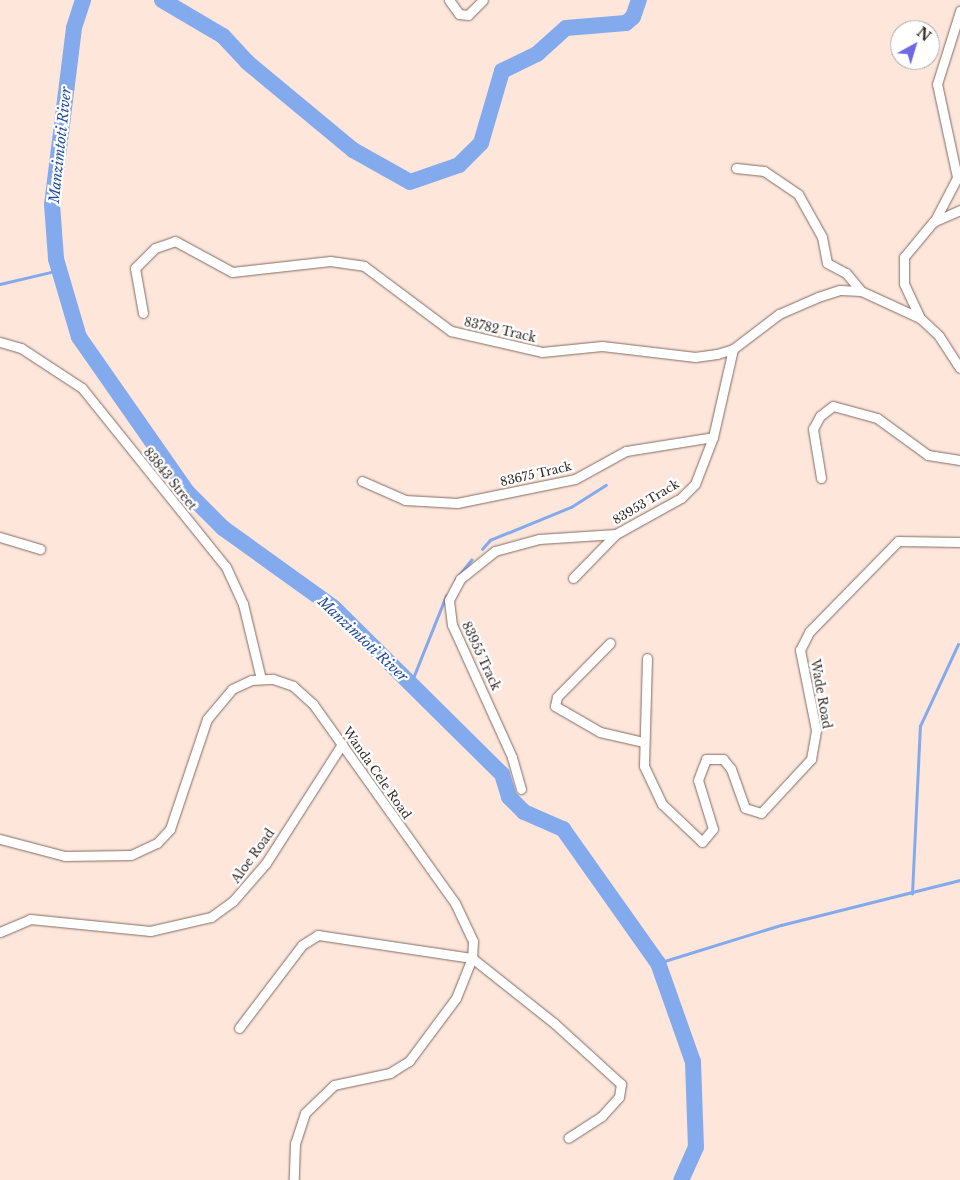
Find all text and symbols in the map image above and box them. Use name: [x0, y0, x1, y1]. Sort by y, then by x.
north arrow: [890, 20, 940, 70]
text: N: [913, 23, 935, 45]
water label: Manzimtoti River: [46, 86, 74, 204]
street label: 83782 Track: [462, 315, 538, 345]
street label: 83843 Street: [141, 445, 199, 513]
street label: 83675 Track: [499, 459, 573, 489]
street label: 83953 Track: [610, 477, 682, 527]
water label: Manzimtoti River: [314, 593, 412, 685]
street label: 83955 Track: [459, 619, 503, 693]
street label: Wade Road: [808, 658, 834, 730]
street label: Wanda Cele Road: [340, 724, 414, 822]
street label: Aloe Road: [229, 826, 277, 886]

